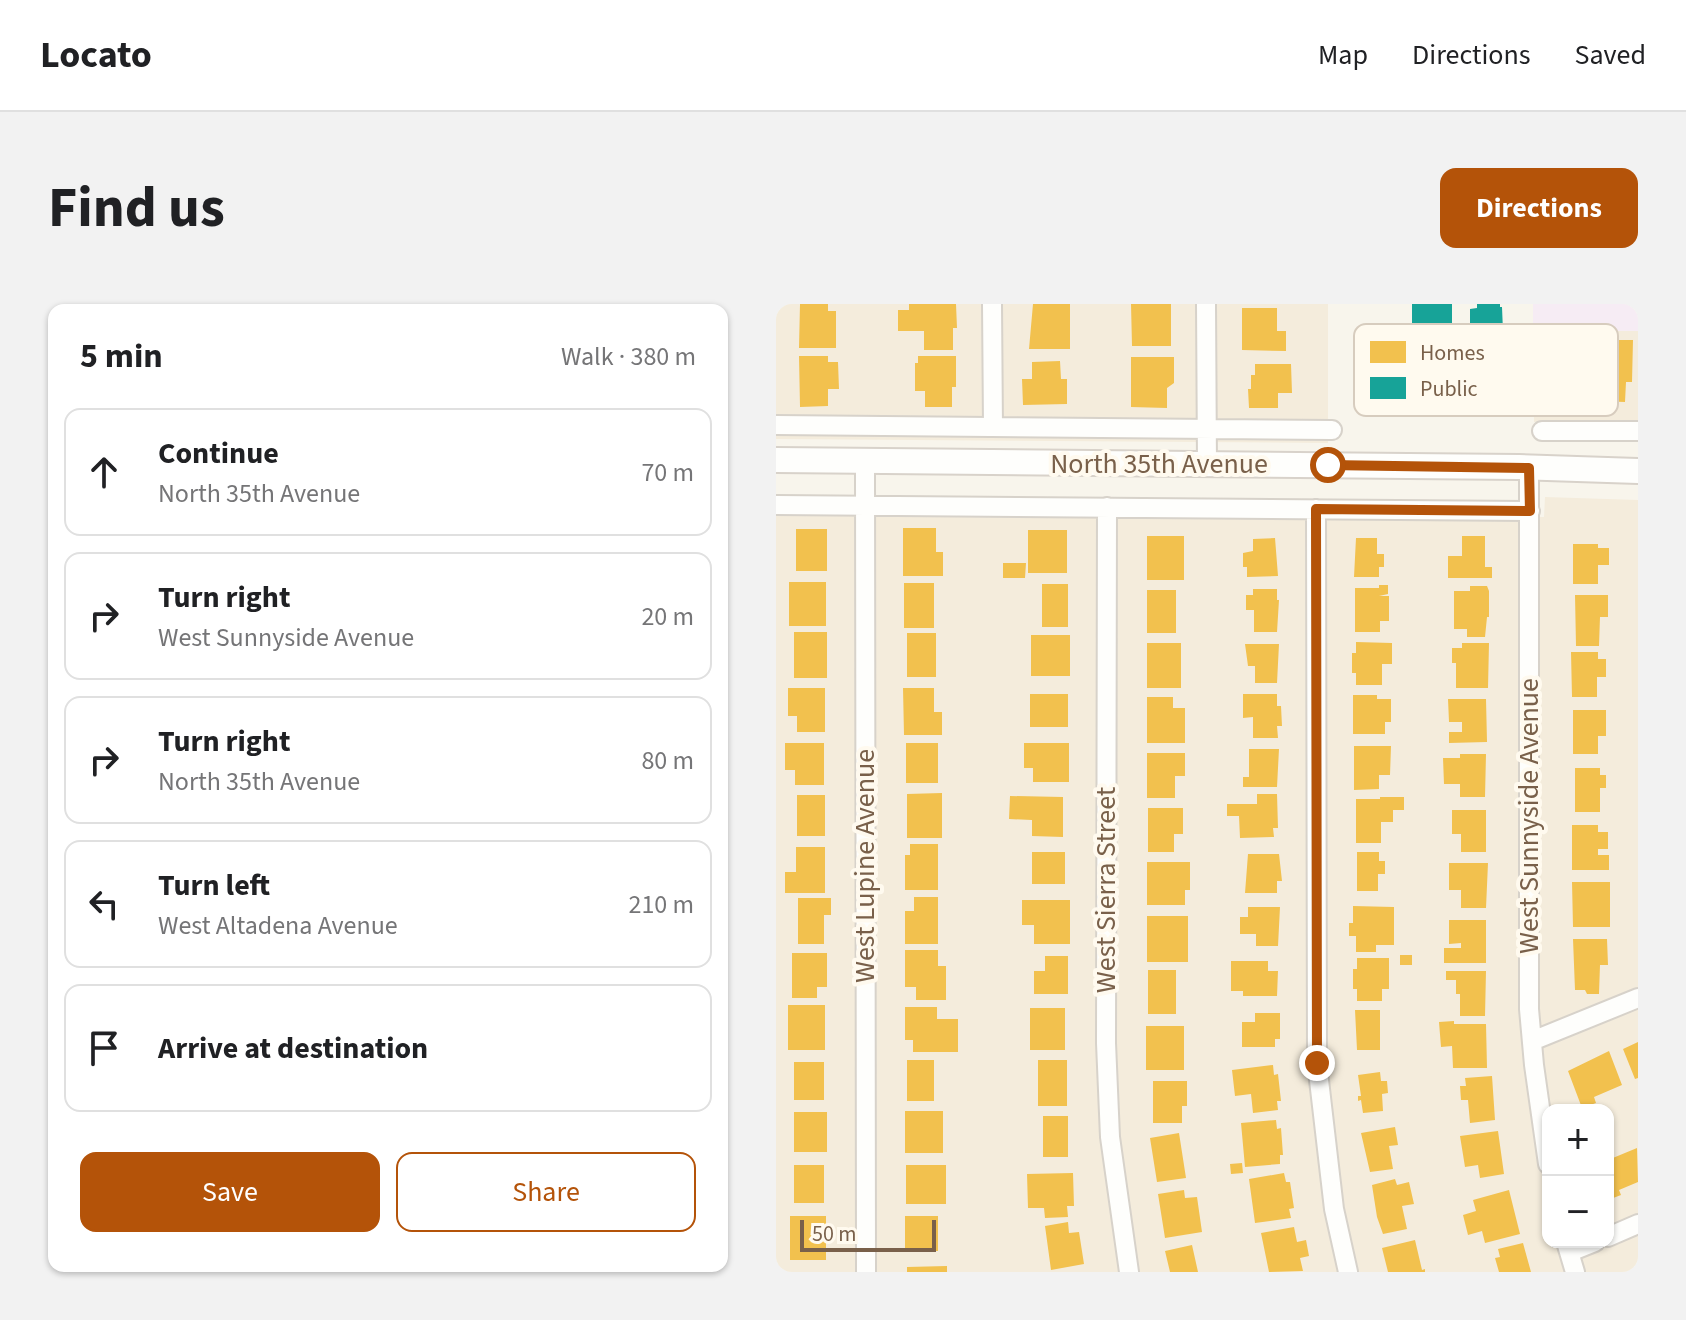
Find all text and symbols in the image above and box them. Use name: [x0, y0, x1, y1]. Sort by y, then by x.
text: Locato: [40, 28, 152, 82]
text: Map: [1318, 35, 1368, 75]
text: Directions: [1412, 35, 1531, 75]
text: Saved: [1575, 35, 1646, 75]
button: Directions: [1440, 168, 1638, 248]
text: Find us: [48, 169, 225, 248]
legend: [1354, 324, 1618, 416]
text: 5 min: [80, 332, 163, 381]
text: Homes: [1420, 337, 1485, 369]
text: Walk · 380 m: [561, 338, 696, 375]
text: Public: [1420, 373, 1478, 405]
text: Continue: [158, 432, 279, 475]
street label: North 35th Avenue: [1050, 444, 1268, 484]
route start: [1310, 447, 1346, 483]
icon: ahead: [82, 450, 126, 494]
text: 70 m: [641, 454, 694, 491]
text: North 35th Avenue: [158, 475, 360, 512]
text: Turn right: [158, 576, 290, 619]
icon: right: [82, 594, 126, 638]
text: 20 m: [641, 598, 694, 635]
text: West Sunnyside Avenue: [158, 619, 414, 656]
street label: West Sunnyside Avenue: [1509, 678, 1549, 954]
text: Turn right: [158, 720, 290, 763]
icon: right: [82, 738, 126, 782]
text: 80 m: [641, 742, 694, 779]
street label: West Lupine Avenue: [845, 749, 885, 983]
text: North 35th Avenue: [158, 763, 360, 800]
street label: West Sierra Street: [1086, 786, 1126, 993]
text: Turn left: [158, 864, 270, 907]
icon: left: [82, 882, 126, 926]
text: 210 m: [628, 886, 694, 923]
text: West Altadena Avenue: [158, 907, 398, 944]
icon: arrive: [82, 1026, 126, 1070]
text: Arrive at destination: [158, 1027, 428, 1070]
route end: [1299, 1045, 1335, 1081]
map controls: [1542, 1104, 1614, 1248]
button: +: [1542, 1104, 1614, 1176]
button: Save: [80, 1152, 380, 1232]
button: Share: [396, 1152, 696, 1232]
button: −: [1542, 1176, 1614, 1248]
scale bar: [800, 1216, 936, 1252]
text: 50 m: [812, 1218, 857, 1250]

